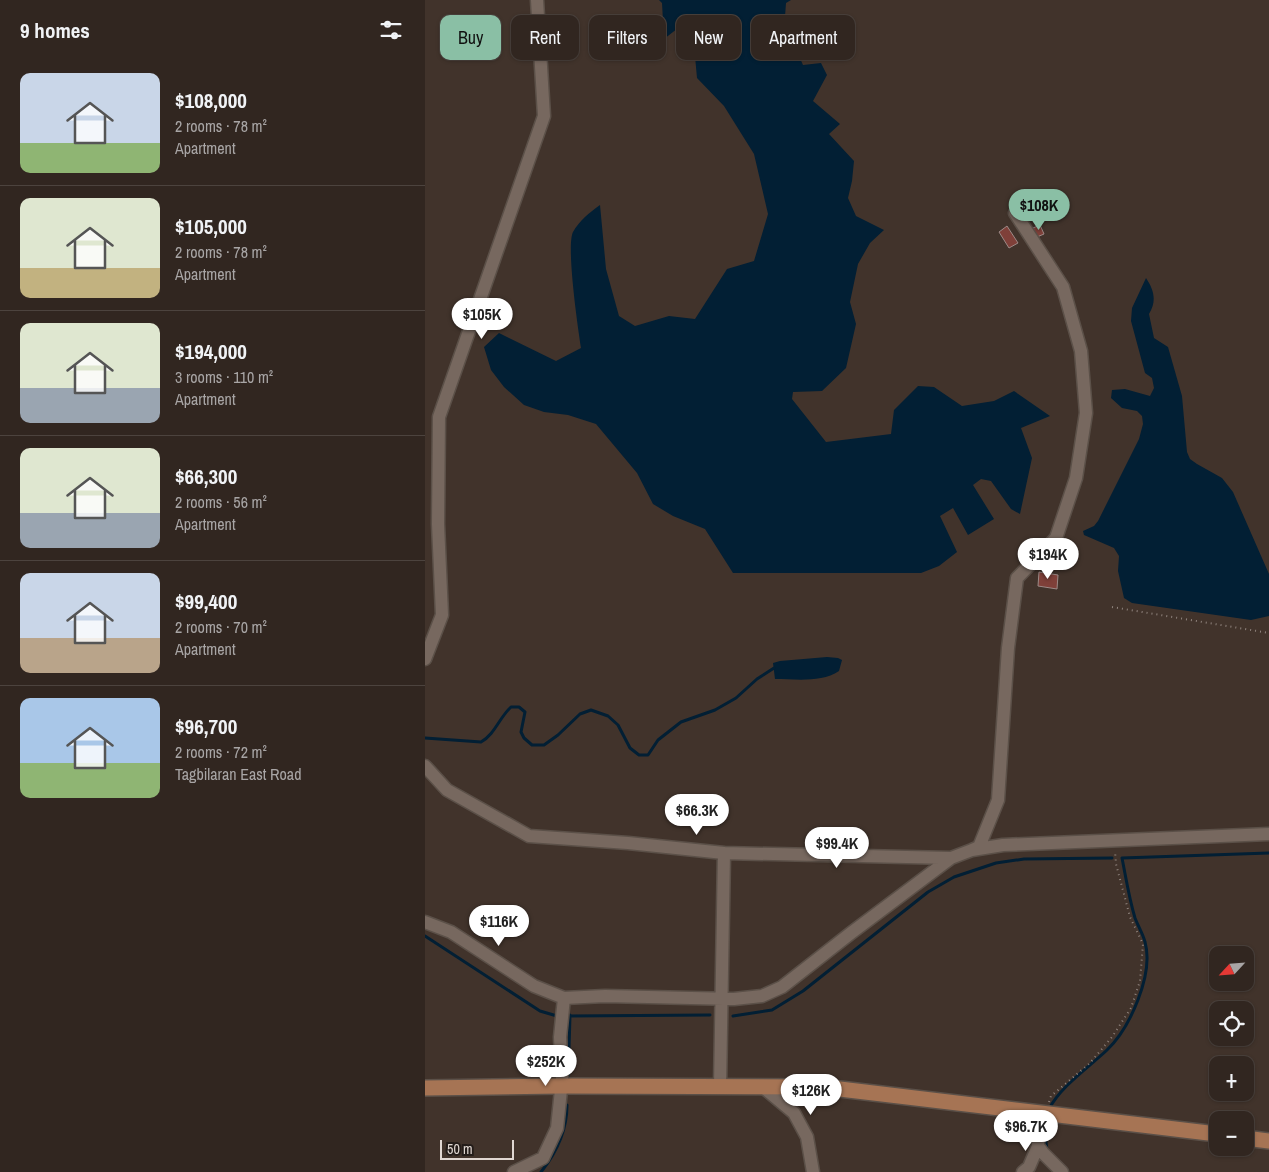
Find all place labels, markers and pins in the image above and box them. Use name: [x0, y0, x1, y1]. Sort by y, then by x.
pin: $108K: [1004, 188, 1074, 231]
pin: $105K: [447, 298, 517, 340]
pin: $194K: [1013, 538, 1083, 580]
pin: $66.3K: [656, 794, 738, 836]
pin: $99.4K: [796, 826, 878, 869]
pin: $116K: [464, 904, 534, 947]
pin: $252K: [511, 1044, 581, 1087]
pin: $126K: [776, 1074, 846, 1116]
pin: $96.7K: [985, 1110, 1067, 1152]

